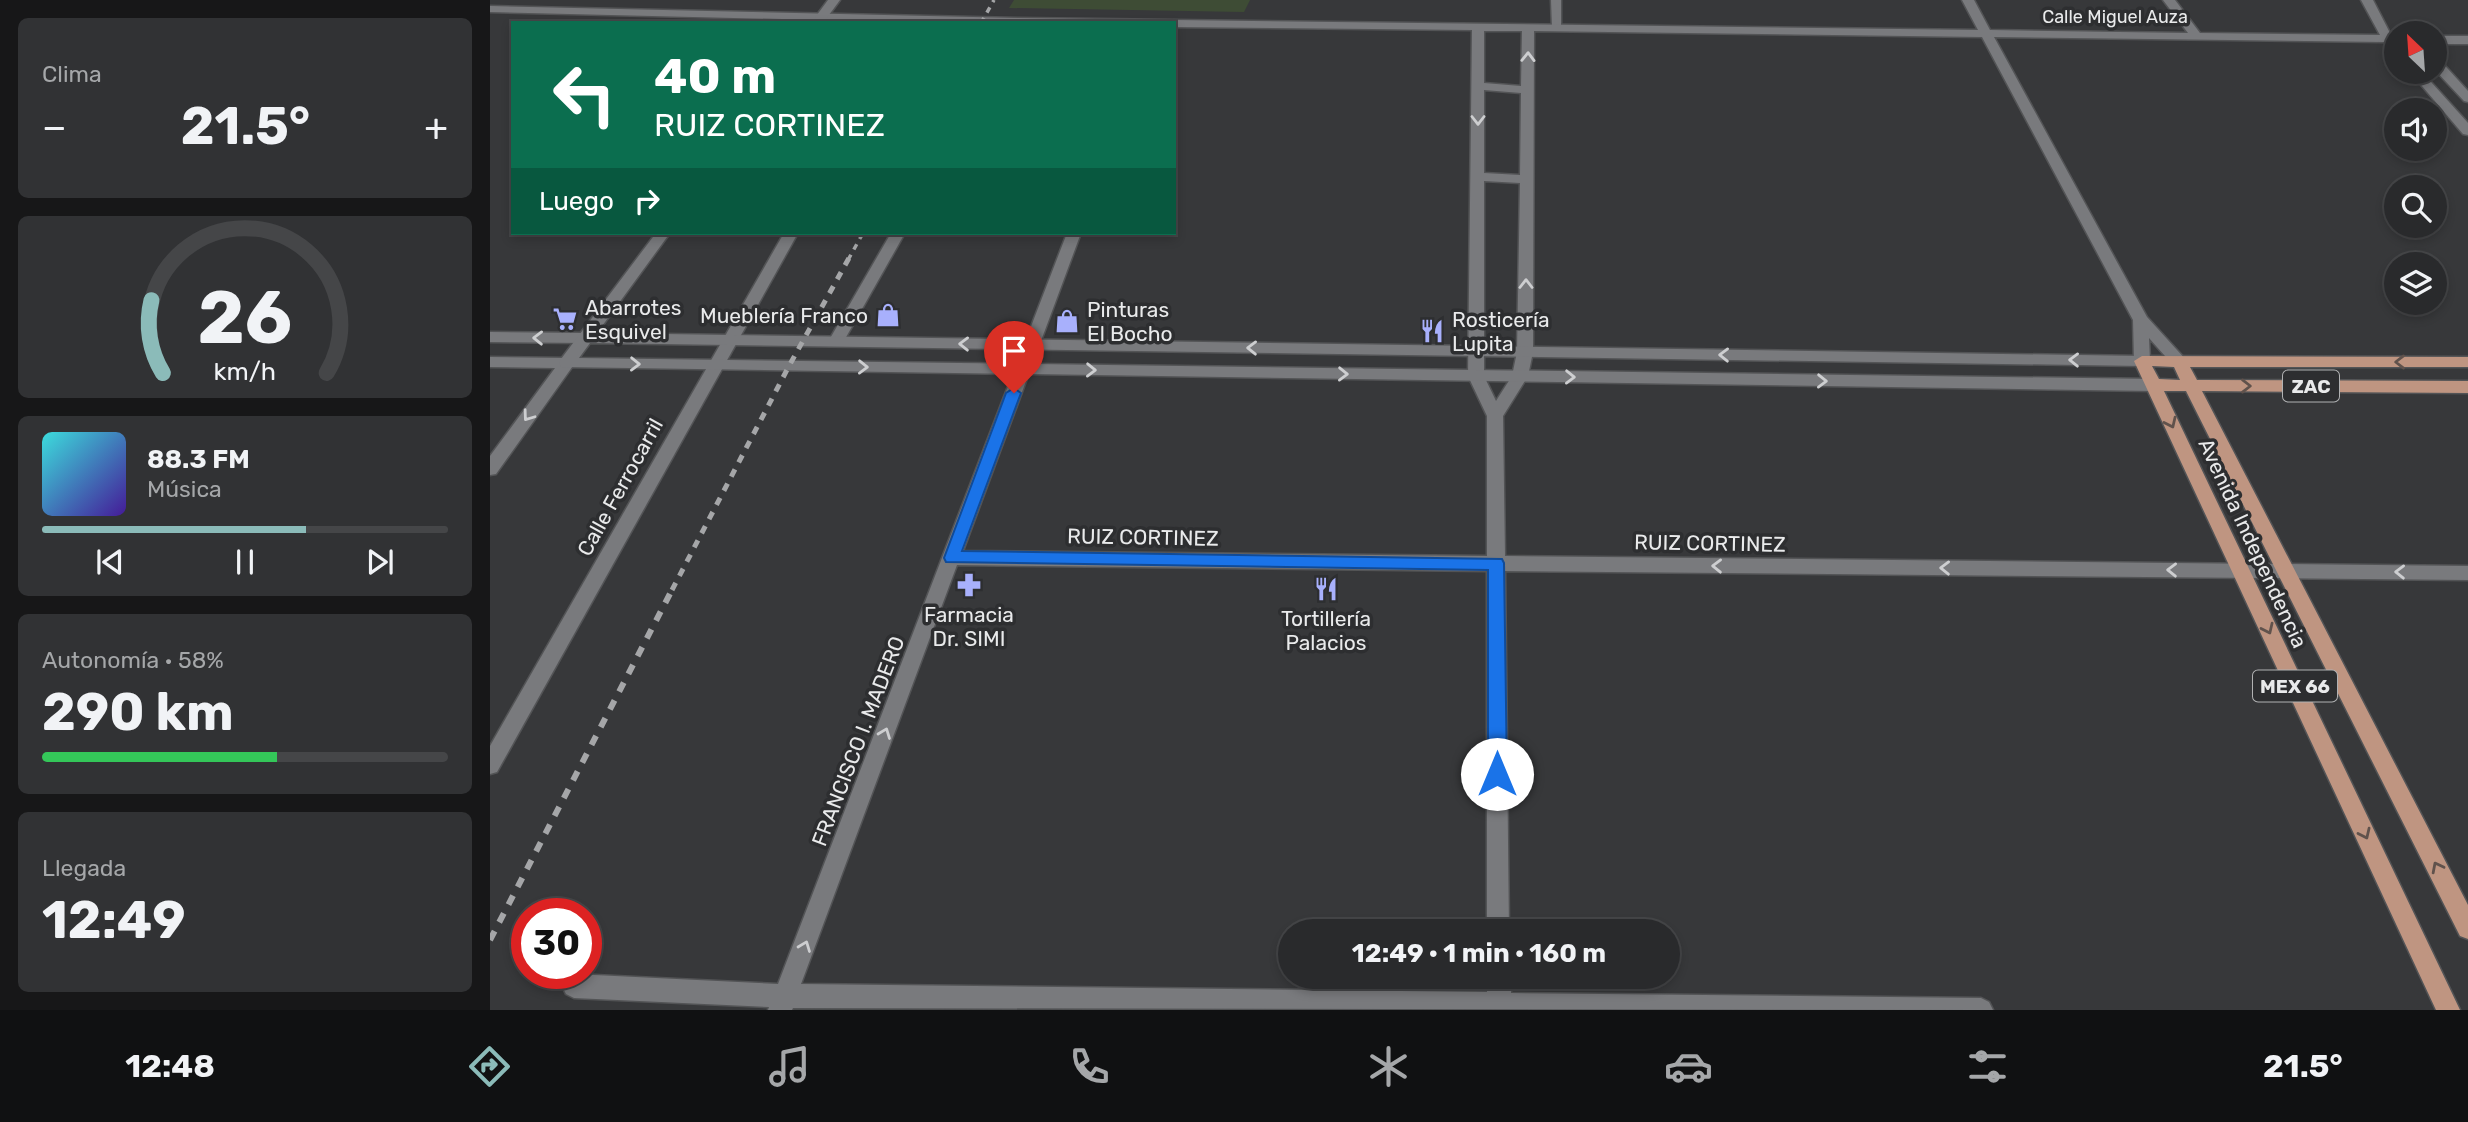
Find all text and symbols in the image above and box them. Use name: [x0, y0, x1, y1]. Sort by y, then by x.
street label: Calle Miguel Auza: [2042, 6, 2188, 28]
north arrow: [2384, 21, 2446, 84]
map controls: [2384, 21, 2447, 315]
text: 40 m: [654, 47, 776, 105]
icon: left: [539, 49, 630, 140]
one-way arrow: [1520, 51, 1536, 61]
text: Clima: [42, 60, 102, 88]
text: 21.5°: [181, 95, 310, 157]
button: sound: [2384, 98, 2447, 161]
text: −: [42, 104, 67, 150]
text: +: [424, 104, 448, 150]
text: RUIZ CORTINEZ: [654, 106, 885, 144]
one-way arrow: [1470, 115, 1486, 125]
button: search: [2384, 175, 2447, 238]
icon: right: [628, 182, 666, 220]
text: Luego: [539, 186, 614, 217]
button: layers: [2384, 252, 2447, 315]
text: 26: [198, 275, 292, 361]
one-way arrow: [1518, 278, 1534, 289]
place label: Abarrotes Esquivel: [585, 295, 682, 344]
place label: Pinturas El Bocho: [1087, 297, 1173, 346]
shop icon: Mueblería Franco: [874, 301, 902, 329]
place label: Mueblería Franco: [700, 303, 868, 328]
supermarket icon: Abarrotes Esquivel: [551, 305, 579, 333]
shop icon: Pinturas El Bocho: [1053, 307, 1081, 335]
place label: Rosticería Lupita: [1452, 307, 1550, 356]
restaurant icon: Rosticería Lupita: [1418, 317, 1446, 345]
pin: [984, 321, 1044, 393]
one-way arrow: [532, 330, 542, 346]
icon: arrive: [995, 332, 1033, 370]
one-way arrow: [958, 336, 968, 352]
one-way arrow: [1246, 340, 1256, 356]
one-way arrow: [1718, 347, 1729, 363]
one-way arrow: [2068, 352, 2079, 368]
one-way arrow: [2394, 354, 2405, 370]
one-way arrow: [630, 356, 641, 372]
text: km/h: [214, 357, 276, 386]
one-way arrow: [858, 359, 868, 375]
one-way arrow: [1086, 363, 1097, 378]
one-way arrow: [1338, 366, 1349, 382]
one-way arrow: [1566, 369, 1576, 385]
road number: ZAC: [2283, 370, 2339, 402]
one-way arrow: [1817, 373, 1828, 388]
one-way arrow: [2242, 378, 2252, 394]
one-way arrow: [524, 408, 537, 421]
street label: Calle Ferrocarril: [572, 414, 668, 560]
one-way arrow: [2163, 416, 2177, 428]
street label: Avenida Independencia: [2193, 434, 2313, 652]
text: 88.3 FM: [147, 444, 250, 475]
text: Música: [147, 475, 222, 503]
street label: RUIZ CORTINEZ: [1067, 523, 1219, 551]
street label: RUIZ CORTINEZ: [1634, 529, 1786, 557]
icon: previous: [91, 543, 129, 581]
icon: pause: [226, 543, 264, 581]
icon: next: [361, 543, 399, 581]
one-way arrow: [1712, 558, 1722, 574]
one-way arrow: [1939, 560, 1950, 576]
one-way arrow: [2167, 563, 2178, 578]
one-way arrow: [2394, 564, 2405, 580]
pharmacy icon: Farmacia Dr. SIMI: [955, 571, 983, 599]
restaurant icon: Tortillería Palacios: [1312, 575, 1340, 603]
place label: Farmacia Dr. SIMI: [924, 602, 1014, 651]
place label: Tortillería Palacios: [1281, 606, 1371, 655]
one-way arrow: [2260, 622, 2274, 634]
street label: FRANCISCO I. MADERO: [806, 633, 910, 849]
text: Autonomía · 58%: [42, 646, 224, 674]
road number: MEX 66: [2253, 670, 2337, 702]
text: 290 km: [42, 681, 234, 743]
one-way arrow: [877, 728, 891, 740]
position arrow: [1460, 737, 1534, 811]
one-way arrow: [2357, 827, 2371, 840]
text: Llegada: [42, 854, 126, 882]
one-way arrow: [2432, 862, 2445, 874]
text: 12:49: [42, 889, 185, 951]
speed limit sign: 30: [511, 898, 602, 989]
text: 12:49 · 1 min · 160 m: [1352, 938, 1606, 969]
one-way arrow: [796, 941, 810, 953]
icon: directions: [465, 1042, 514, 1091]
icon: music: [765, 1042, 814, 1091]
icon: phone: [1065, 1042, 1114, 1091]
icon: climate: [1364, 1042, 1413, 1091]
icon: car: [1664, 1042, 1713, 1091]
icon: filters: [1963, 1042, 2012, 1091]
text: 12:48: [125, 1047, 215, 1085]
text: 21.5°: [2263, 1047, 2343, 1085]

